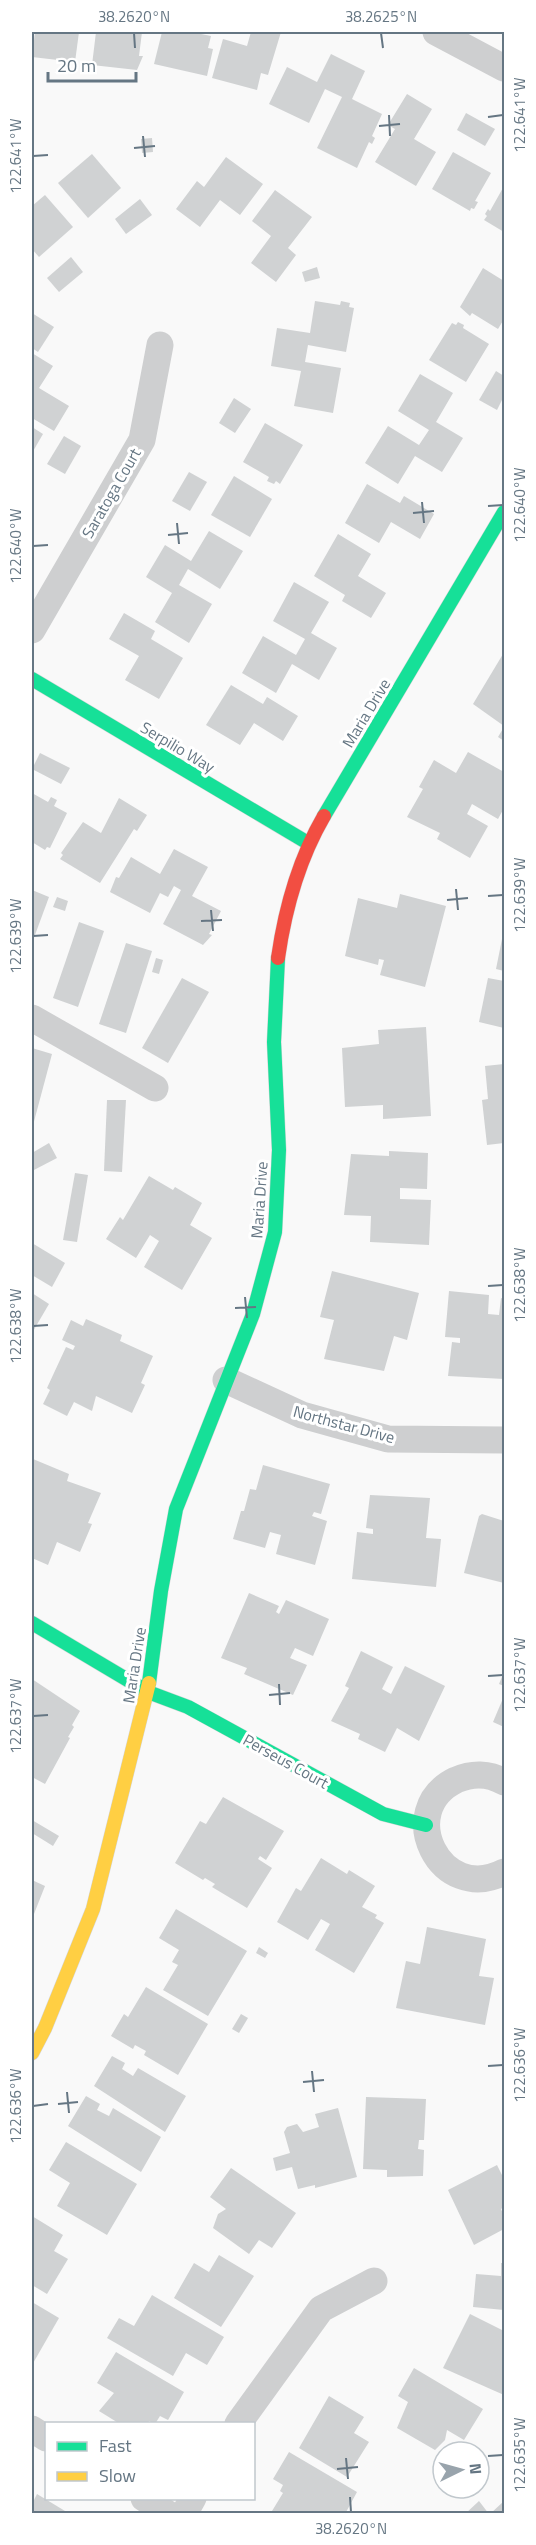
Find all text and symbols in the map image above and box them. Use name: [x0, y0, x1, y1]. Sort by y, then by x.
text: 38.2620°N: [98, 5, 170, 28]
text: 38.2625°N: [345, 5, 417, 28]
scale bar: [48, 45, 136, 83]
text: 20 m: [57, 52, 96, 79]
text: 122.641°W: [508, 77, 531, 153]
text: 122.641°W: [4, 118, 27, 194]
street label: Saratoga Court: [75, 443, 147, 543]
text: 122.640°W: [508, 467, 531, 543]
text: 122.640°W: [4, 508, 27, 584]
street label: Maria Drive: [336, 674, 396, 752]
street label: Serpilio Way: [136, 715, 220, 779]
text: 122.639°W: [508, 857, 531, 933]
text: 122.639°W: [4, 898, 27, 974]
street label: Maria Drive: [244, 1161, 274, 1239]
text: 122.638°W: [508, 1247, 531, 1323]
text: 122.638°W: [4, 1288, 27, 1364]
street label: Northstar Drive: [291, 1399, 397, 1449]
street label: Maria Drive: [116, 1625, 152, 1705]
text: 122.637°W: [508, 1637, 531, 1713]
text: 122.637°W: [4, 1678, 27, 1754]
street label: Perseus Court: [239, 1728, 334, 1795]
text: 122.636°W: [508, 2027, 531, 2103]
text: 122.636°W: [4, 2068, 27, 2144]
text: 122.635°W: [508, 2417, 531, 2493]
legend: [45, 2422, 255, 2500]
text: Fast: [99, 2432, 132, 2459]
north arrow: [431, 2440, 491, 2500]
text: Slow: [99, 2462, 136, 2489]
text: N: [464, 2462, 488, 2475]
text: 38.2620°N: [315, 2517, 387, 2540]

